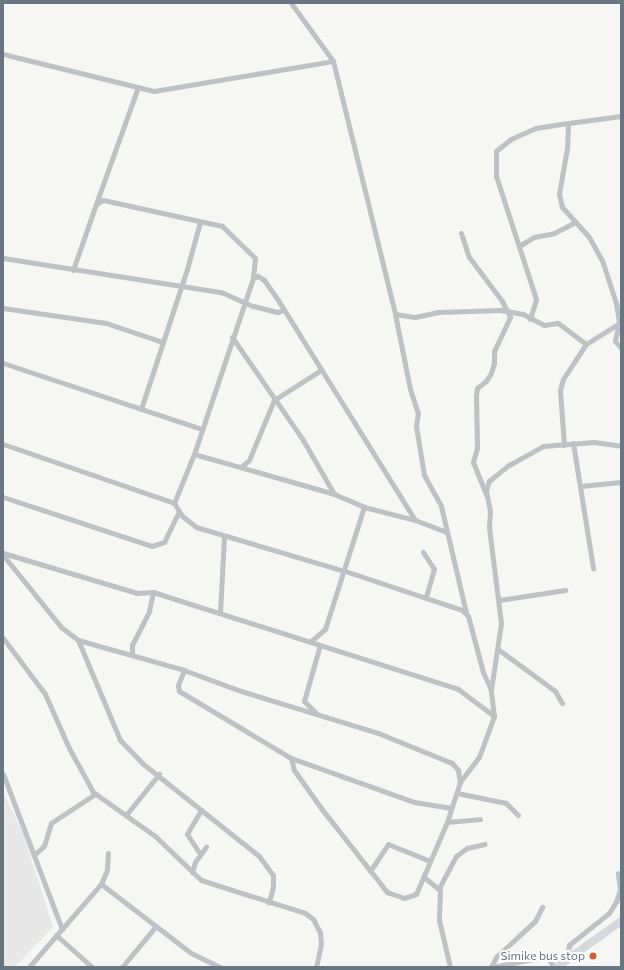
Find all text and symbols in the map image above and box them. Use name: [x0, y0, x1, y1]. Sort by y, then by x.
place label: Simike bus stop: [500, 949, 585, 963]
marker: Simike bus stop: [588, 951, 598, 961]

